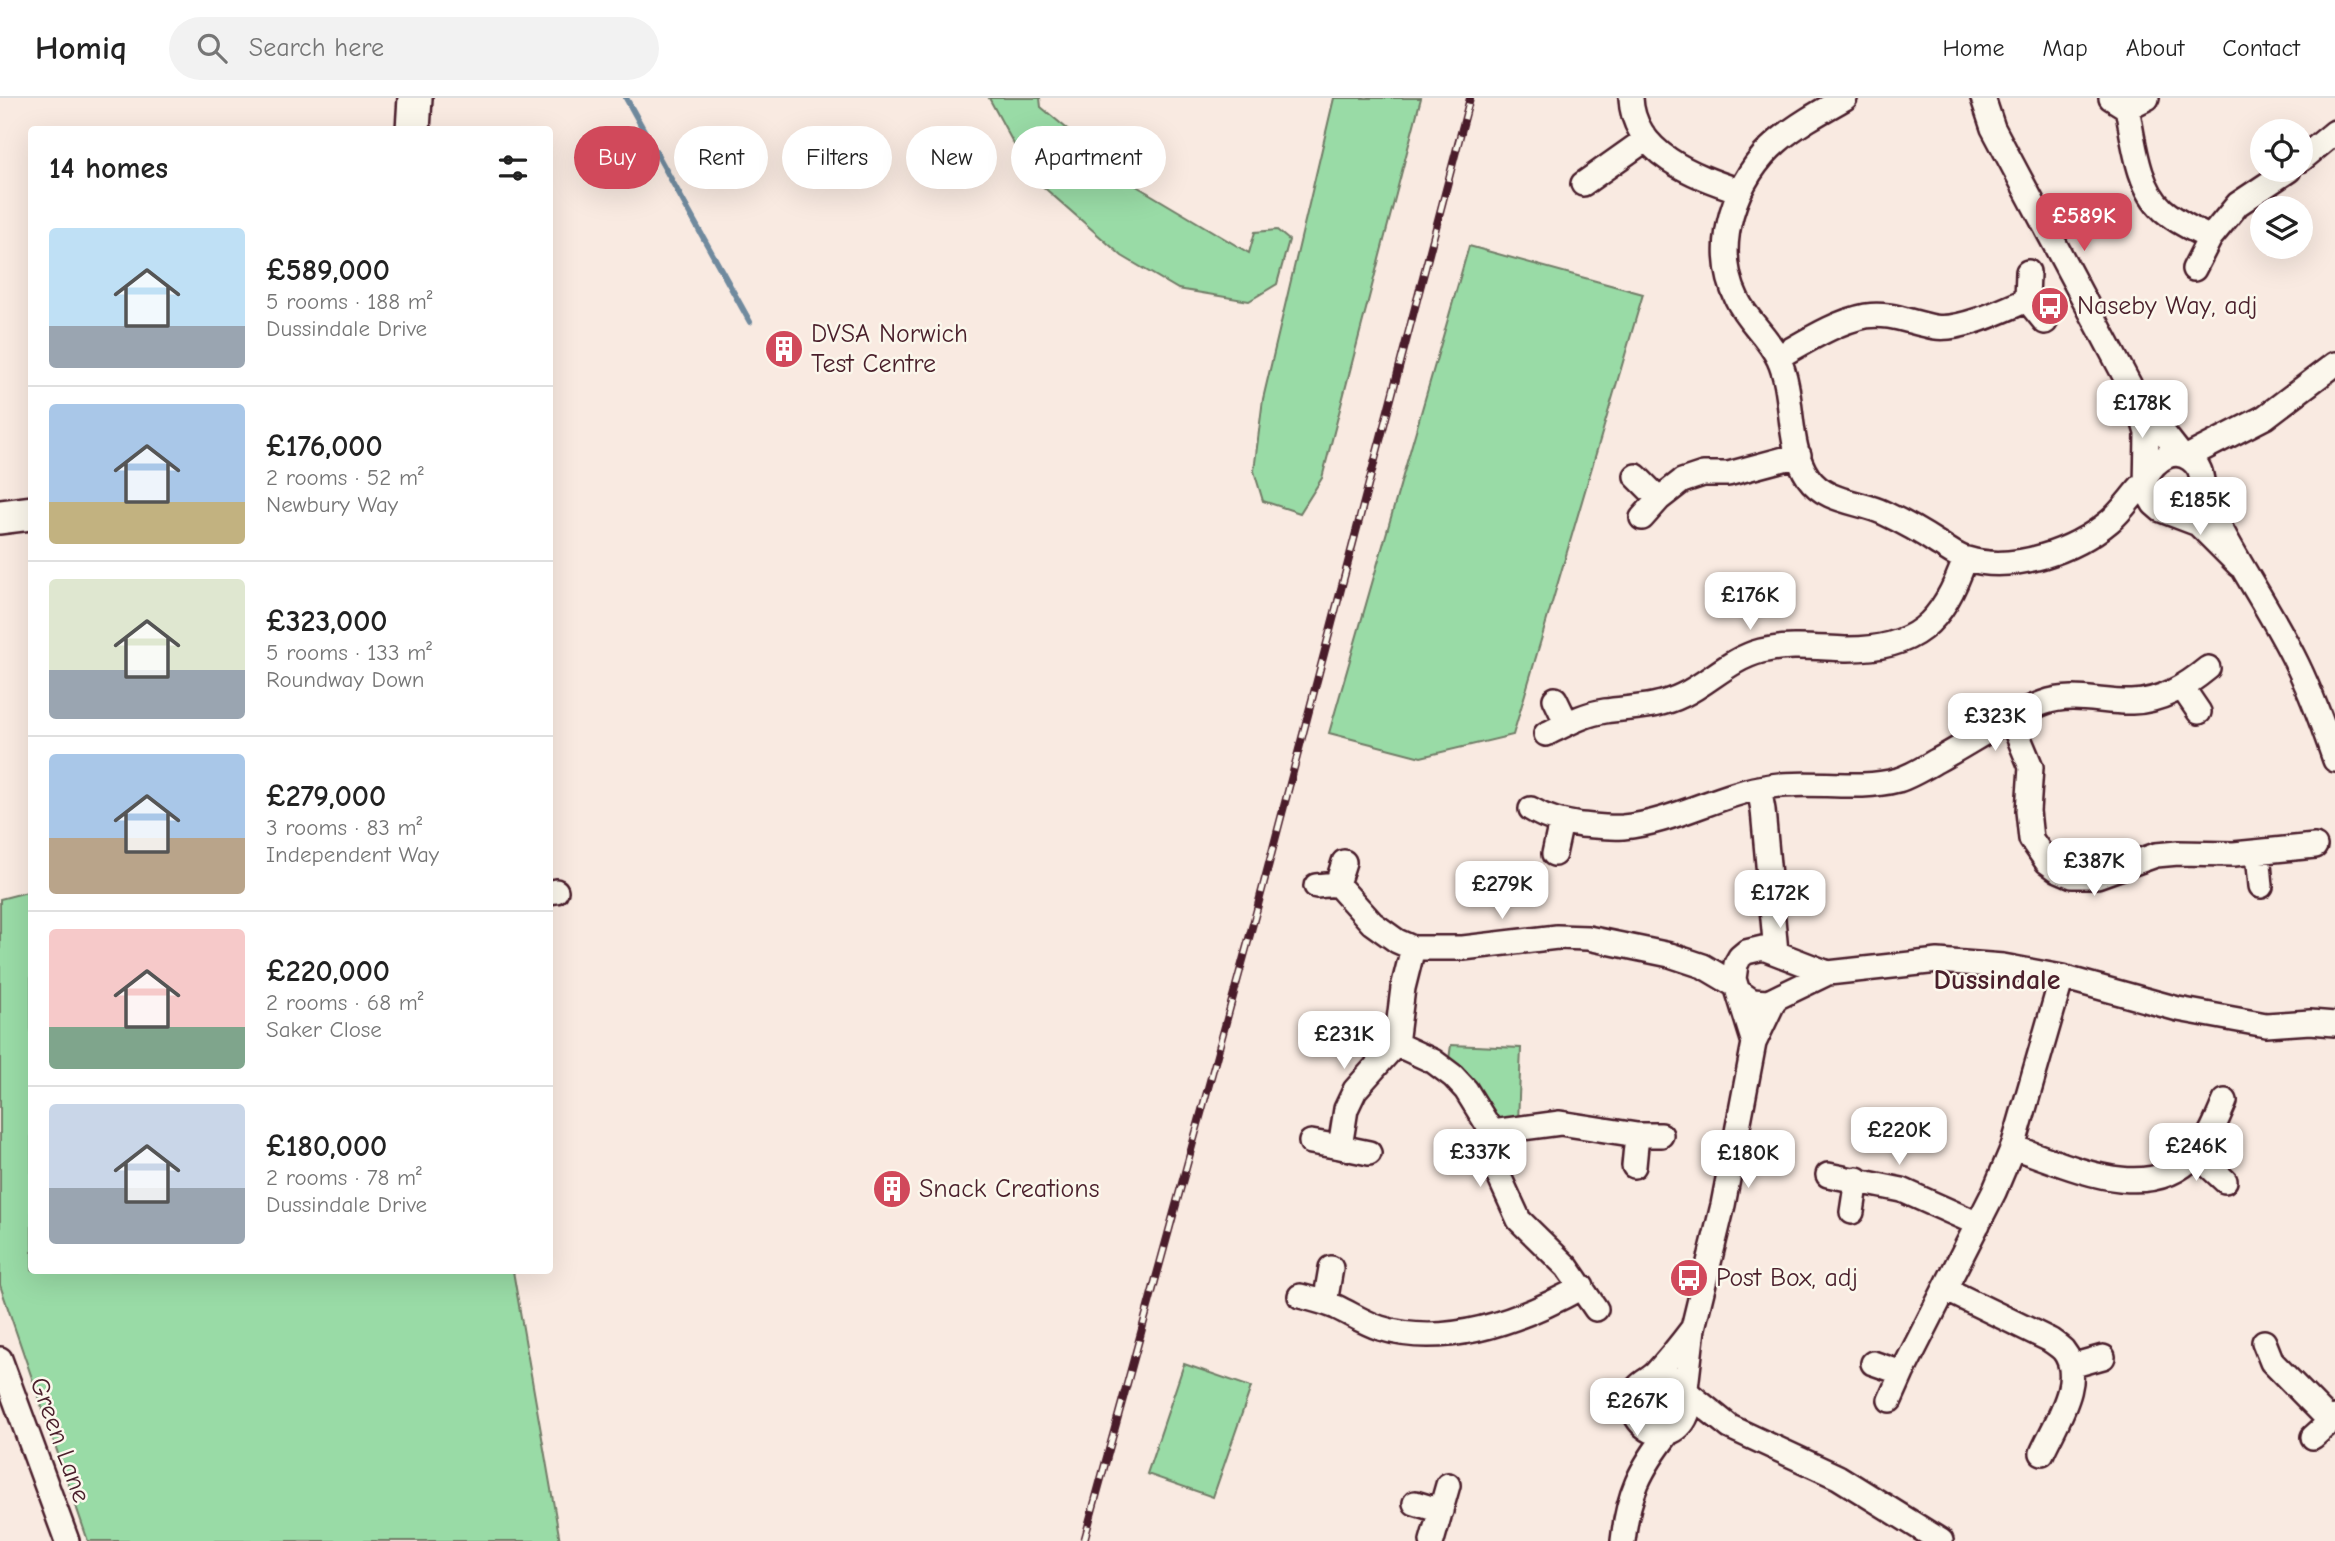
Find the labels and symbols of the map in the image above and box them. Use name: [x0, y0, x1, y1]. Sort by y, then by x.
pin: £589K: [2035, 194, 2133, 253]
bus stop icon: Naseby Way, adj: [2029, 285, 2071, 327]
place label: Naseby Way, adj: [2077, 291, 2257, 321]
place label: DVSA Norwich Test Centre: [811, 319, 968, 379]
building icon: DVSA Norwich Test Centre: [763, 328, 805, 370]
pin: £178K: [2093, 380, 2191, 440]
pin: £185K: [2151, 478, 2249, 537]
pin: £176K: [1701, 573, 1799, 632]
pin: £323K: [1946, 694, 2044, 753]
pin: £387K: [2045, 838, 2143, 898]
pin: £279K: [1453, 862, 1551, 921]
pin: £172K: [1731, 870, 1829, 930]
district label: Dussindale: [1934, 964, 2061, 996]
pin: £231K: [1295, 1012, 1393, 1071]
pin: £220K: [1850, 1108, 1948, 1167]
pin: £246K: [2147, 1124, 2245, 1183]
pin: £337K: [1431, 1130, 1529, 1189]
pin: £180K: [1699, 1130, 1797, 1190]
building icon: Snack Creations: [871, 1168, 913, 1210]
place label: Snack Creations: [919, 1174, 1099, 1204]
bus stop icon: Post Box, adj: [1668, 1257, 1710, 1299]
place label: Post Box, adj: [1716, 1263, 1858, 1293]
street label: Green Lane: [24, 1373, 96, 1507]
pin: £267K: [1588, 1378, 1686, 1438]

